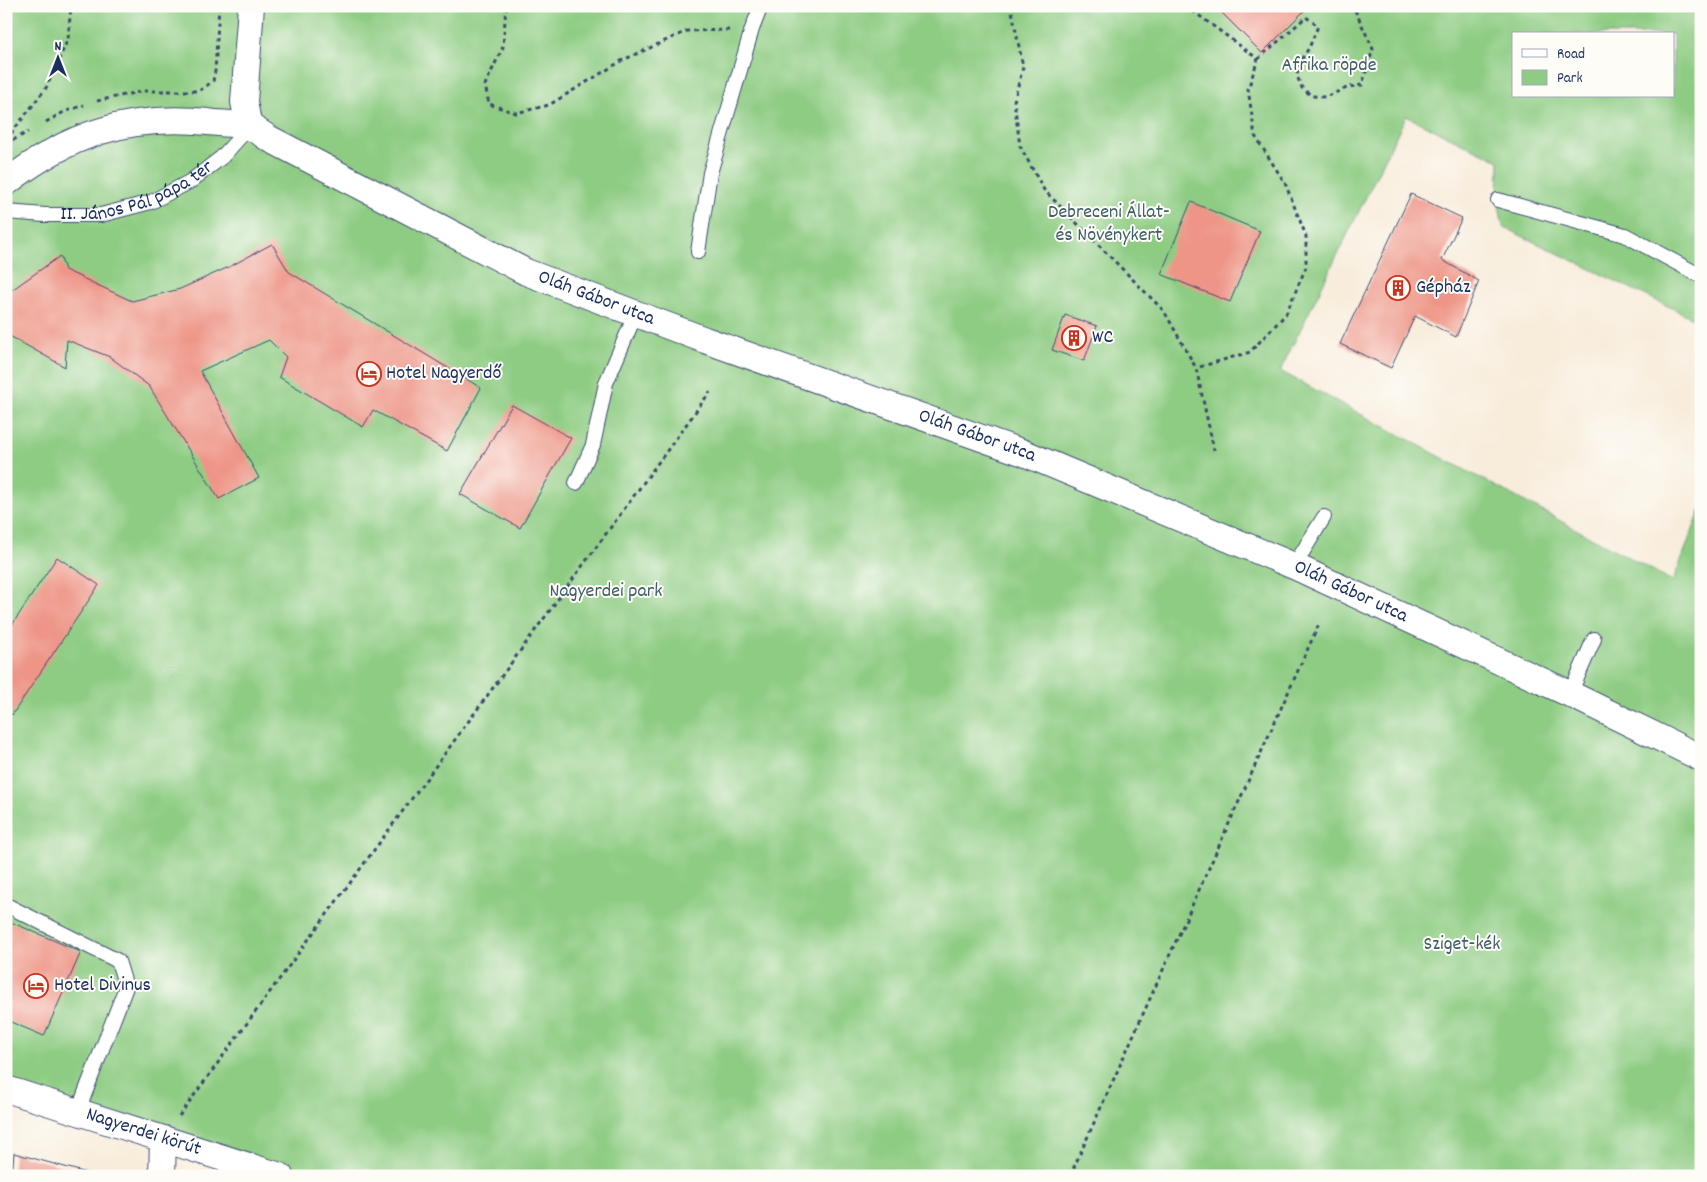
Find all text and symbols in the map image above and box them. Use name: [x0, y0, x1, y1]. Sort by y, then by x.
north arrow: [32, 32, 82, 82]
legend: [1512, 32, 1674, 98]
text: N: [55, 37, 62, 57]
text: Road: [1557, 44, 1585, 66]
park label: Afrika röpde: [1282, 52, 1377, 80]
text: Park: [1557, 68, 1583, 90]
street label: II. János Pál pápa tér: [60, 154, 220, 229]
park label: Debreceni Állat- és Növénykert: [1048, 199, 1170, 250]
street label: Oláh Gábor utca: [533, 264, 659, 334]
place label: Gépház: [1416, 274, 1471, 302]
building icon: Gépház: [1385, 275, 1411, 301]
place label: WC: [1092, 324, 1113, 352]
building icon: WC: [1061, 325, 1087, 351]
place label: Hotel Nagyerdő: [386, 360, 501, 388]
hotel icon: Hotel Nagyerdő: [356, 361, 382, 387]
street label: Oláh Gábor utca: [914, 403, 1041, 471]
street label: Oláh Gábor utca: [1289, 554, 1413, 631]
park label: Nagyerdei park: [550, 578, 662, 606]
park label: Sziget-kék: [1424, 931, 1500, 959]
place label: Hotel Divinus: [54, 972, 151, 1000]
hotel icon: Hotel Divinus: [23, 973, 49, 999]
street label: Nagyerdei körút: [82, 1101, 204, 1164]

